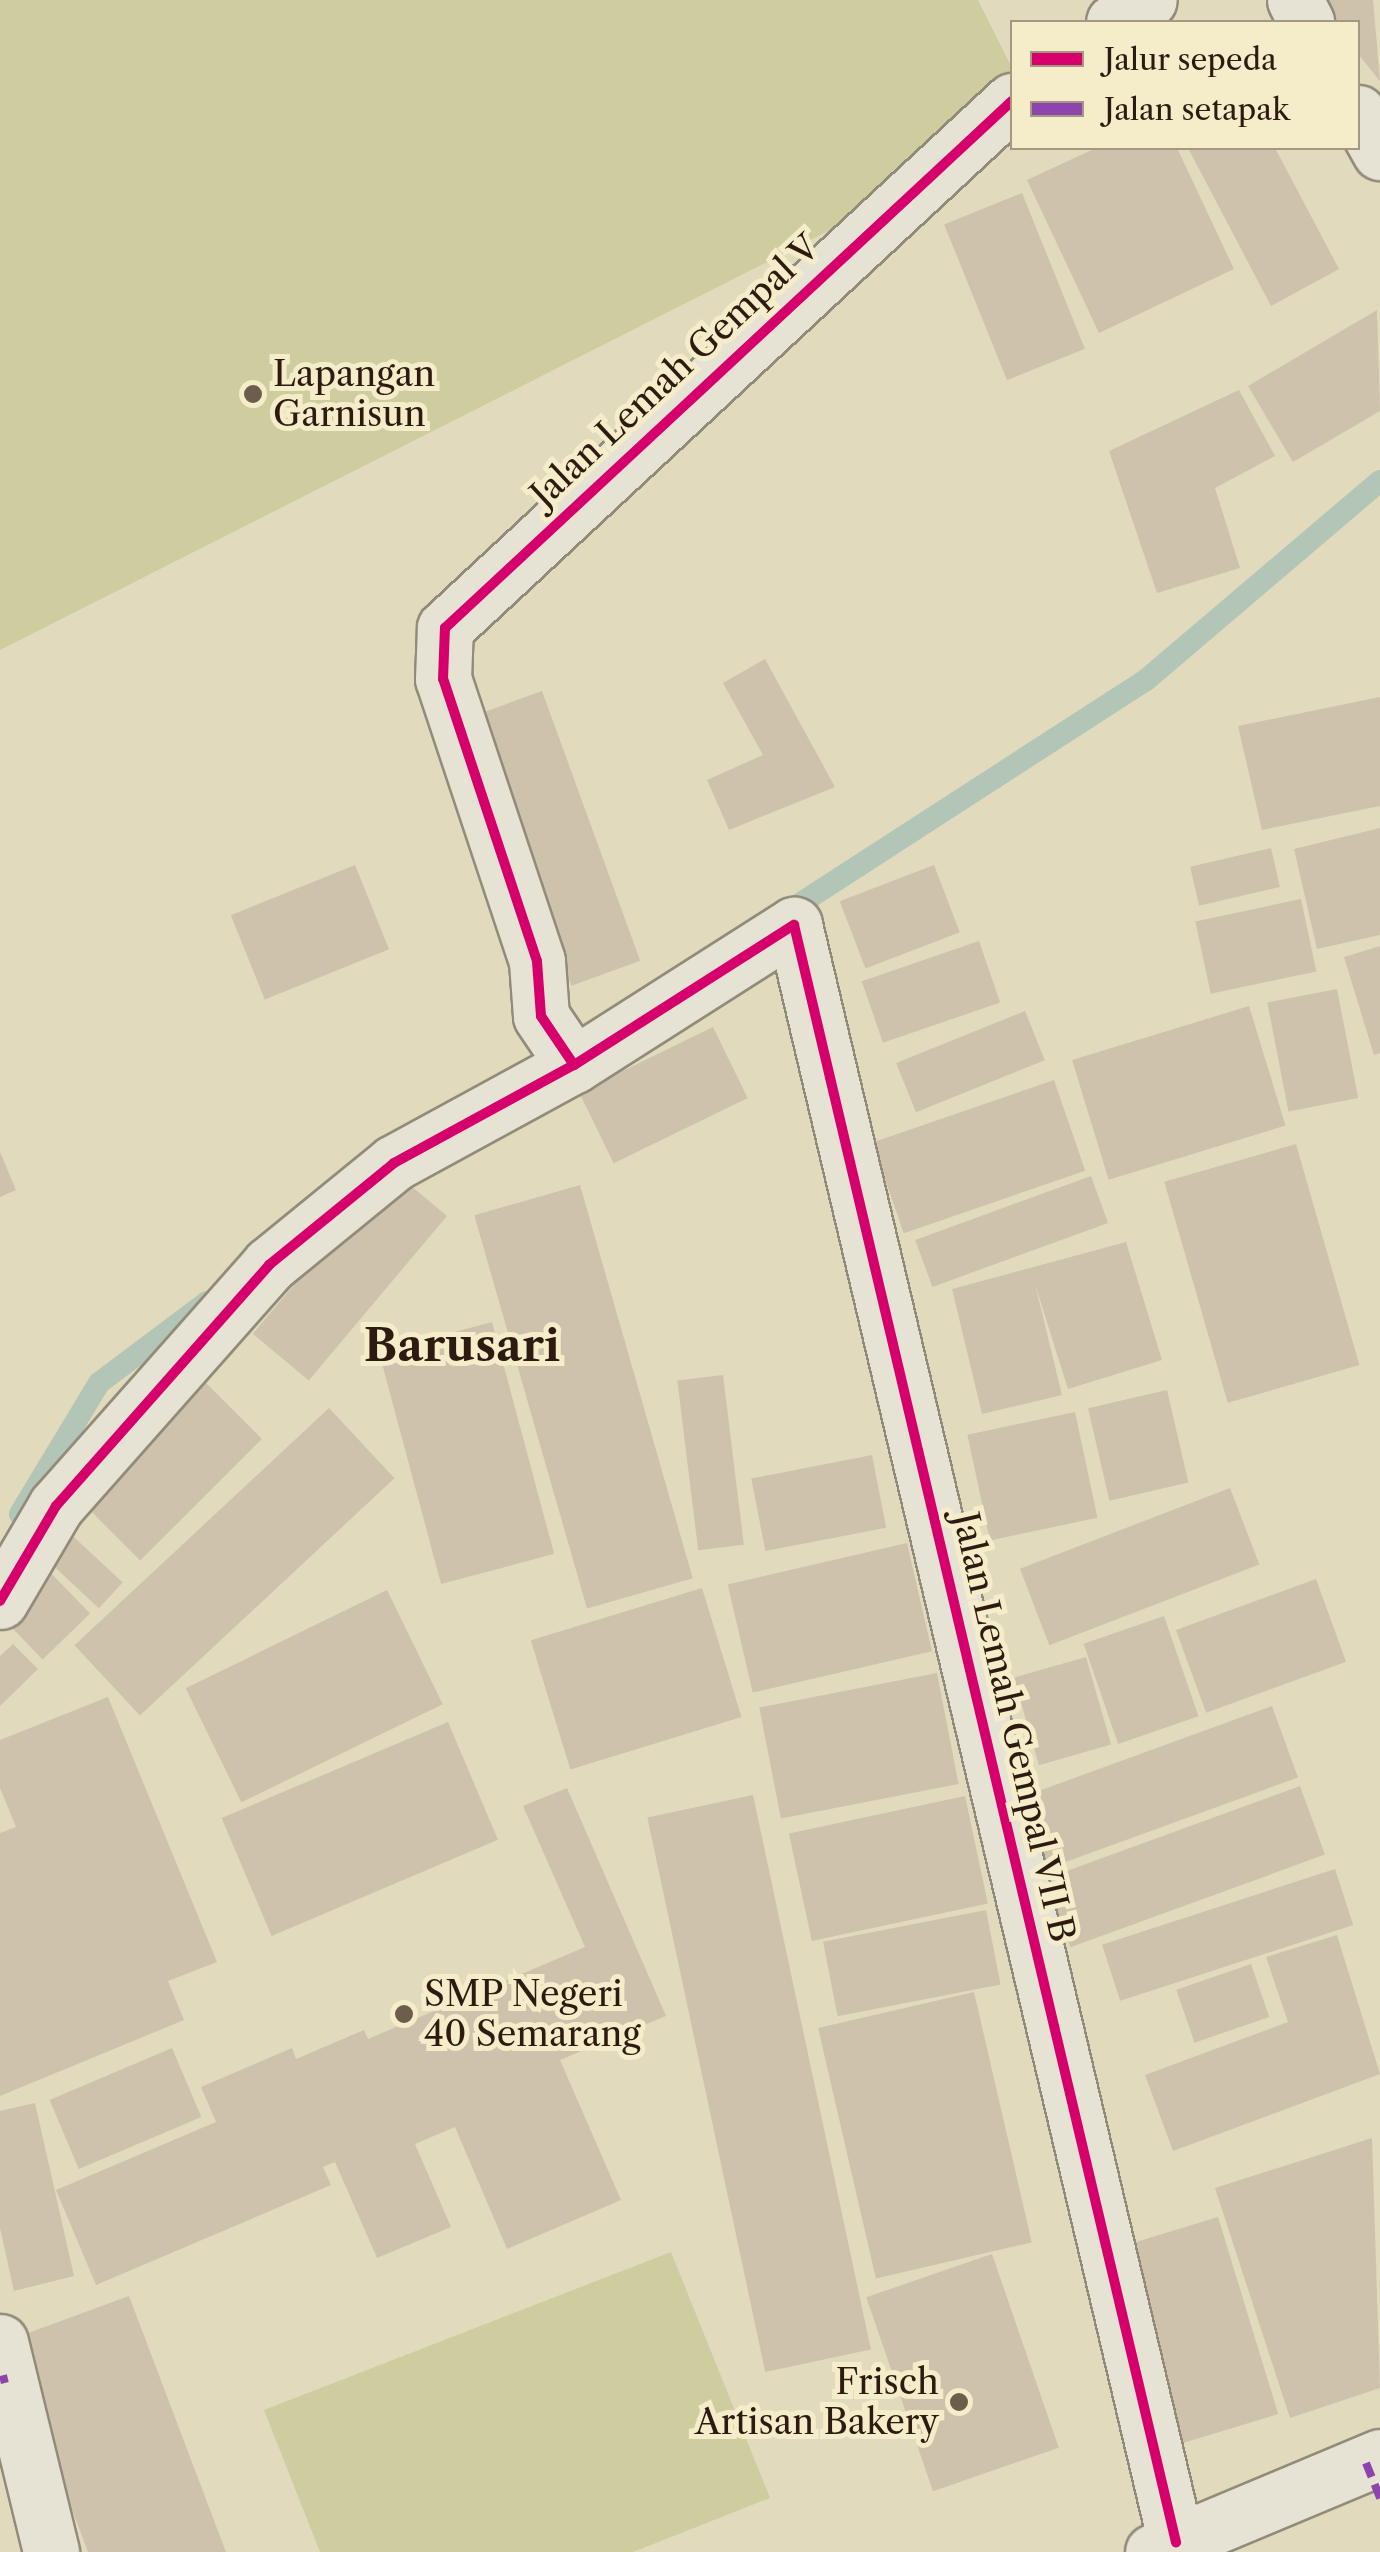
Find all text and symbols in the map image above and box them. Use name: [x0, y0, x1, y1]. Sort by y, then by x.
legend: [1010, 20, 1360, 150]
text: Jalur sepeda: [1104, 41, 1277, 78]
text: Jalan setapak: [1104, 91, 1290, 128]
street label: Jalan Lemah Gempal V: [521, 226, 829, 516]
place label: Lapangan Garnisun: [273, 353, 435, 435]
marker: Lapangan Garnisun: [242, 383, 264, 405]
district label: Barusari: [364, 1319, 560, 1373]
street label: Jalan Lemah Gempal VII B: [944, 1508, 1084, 1946]
place label: SMP Negeri 40 Semarang: [424, 1973, 641, 2055]
marker: SMP Negeri 40 Semarang: [393, 2003, 415, 2025]
place label: Frisch Artisan Bakery: [695, 2361, 939, 2443]
marker: Frisch Artisan Bakery: [948, 2391, 970, 2413]

